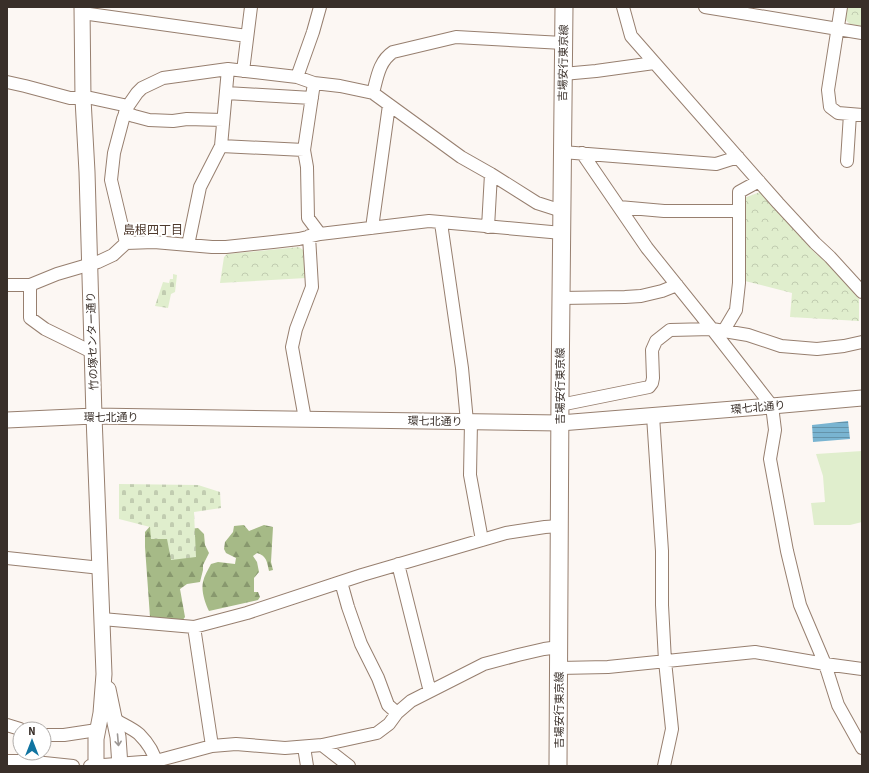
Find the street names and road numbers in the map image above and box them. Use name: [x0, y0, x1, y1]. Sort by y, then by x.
street label: 吉場安行東京線: [555, 24, 572, 102]
street label: 竹の塚センター通り: [83, 291, 102, 391]
street label: 吉場安行東京線: [553, 348, 568, 425]
street label: 環七北通り: [730, 398, 786, 417]
street label: 環七北通り: [84, 410, 139, 425]
street label: 環七北通り: [407, 414, 463, 429]
street label: 吉場安行東京線: [552, 672, 567, 749]

